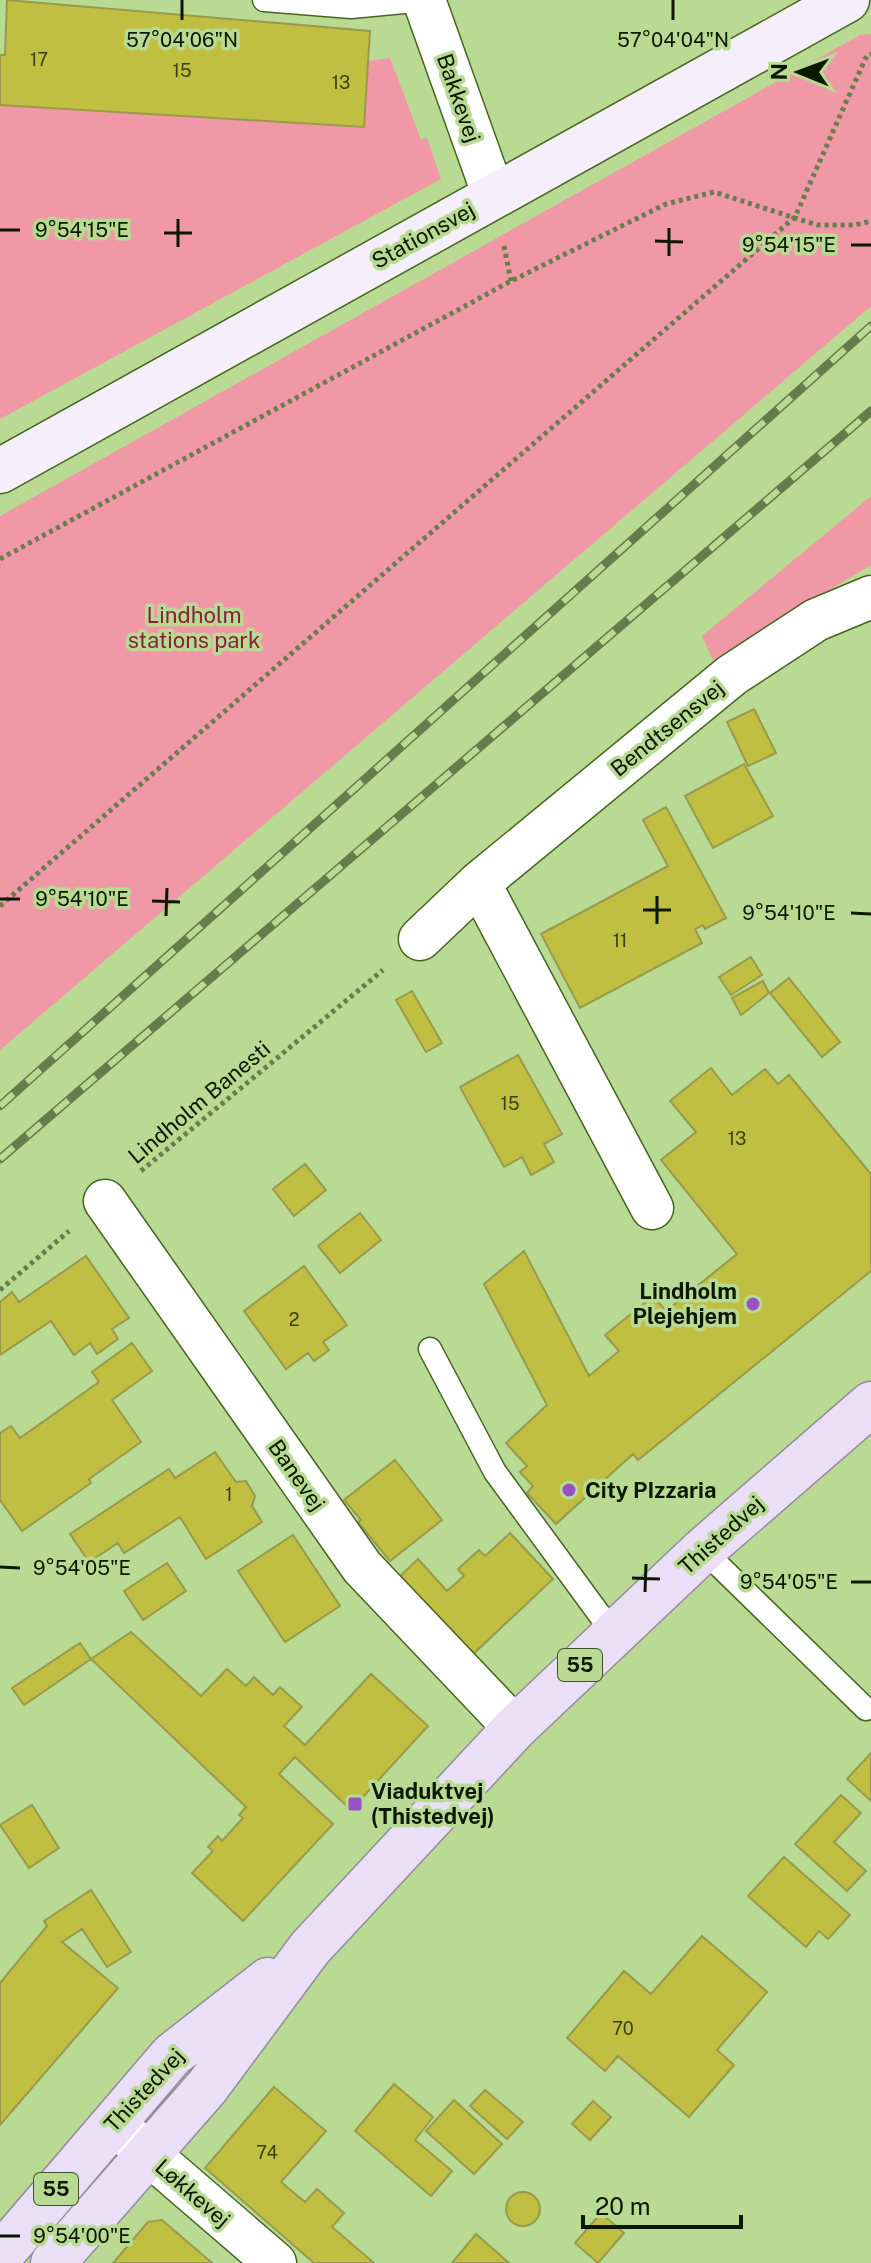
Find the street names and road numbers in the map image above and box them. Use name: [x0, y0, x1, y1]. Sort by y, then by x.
street label: Bakkevej: [432, 50, 486, 146]
street label: Stationsvej: [367, 196, 479, 274]
street label: Bendtsensvej: [605, 674, 729, 782]
street label: Lindholm Banesti: [123, 1035, 275, 1169]
street label: Banevej: [263, 1434, 331, 1516]
street label: Thistedvej: [673, 1490, 769, 1580]
road number: 55: [558, 1649, 602, 1681]
street label: Thistedvej: [99, 2043, 189, 2137]
street label: Løkkevej: [150, 2153, 236, 2233]
road number: 55: [34, 2173, 78, 2205]

